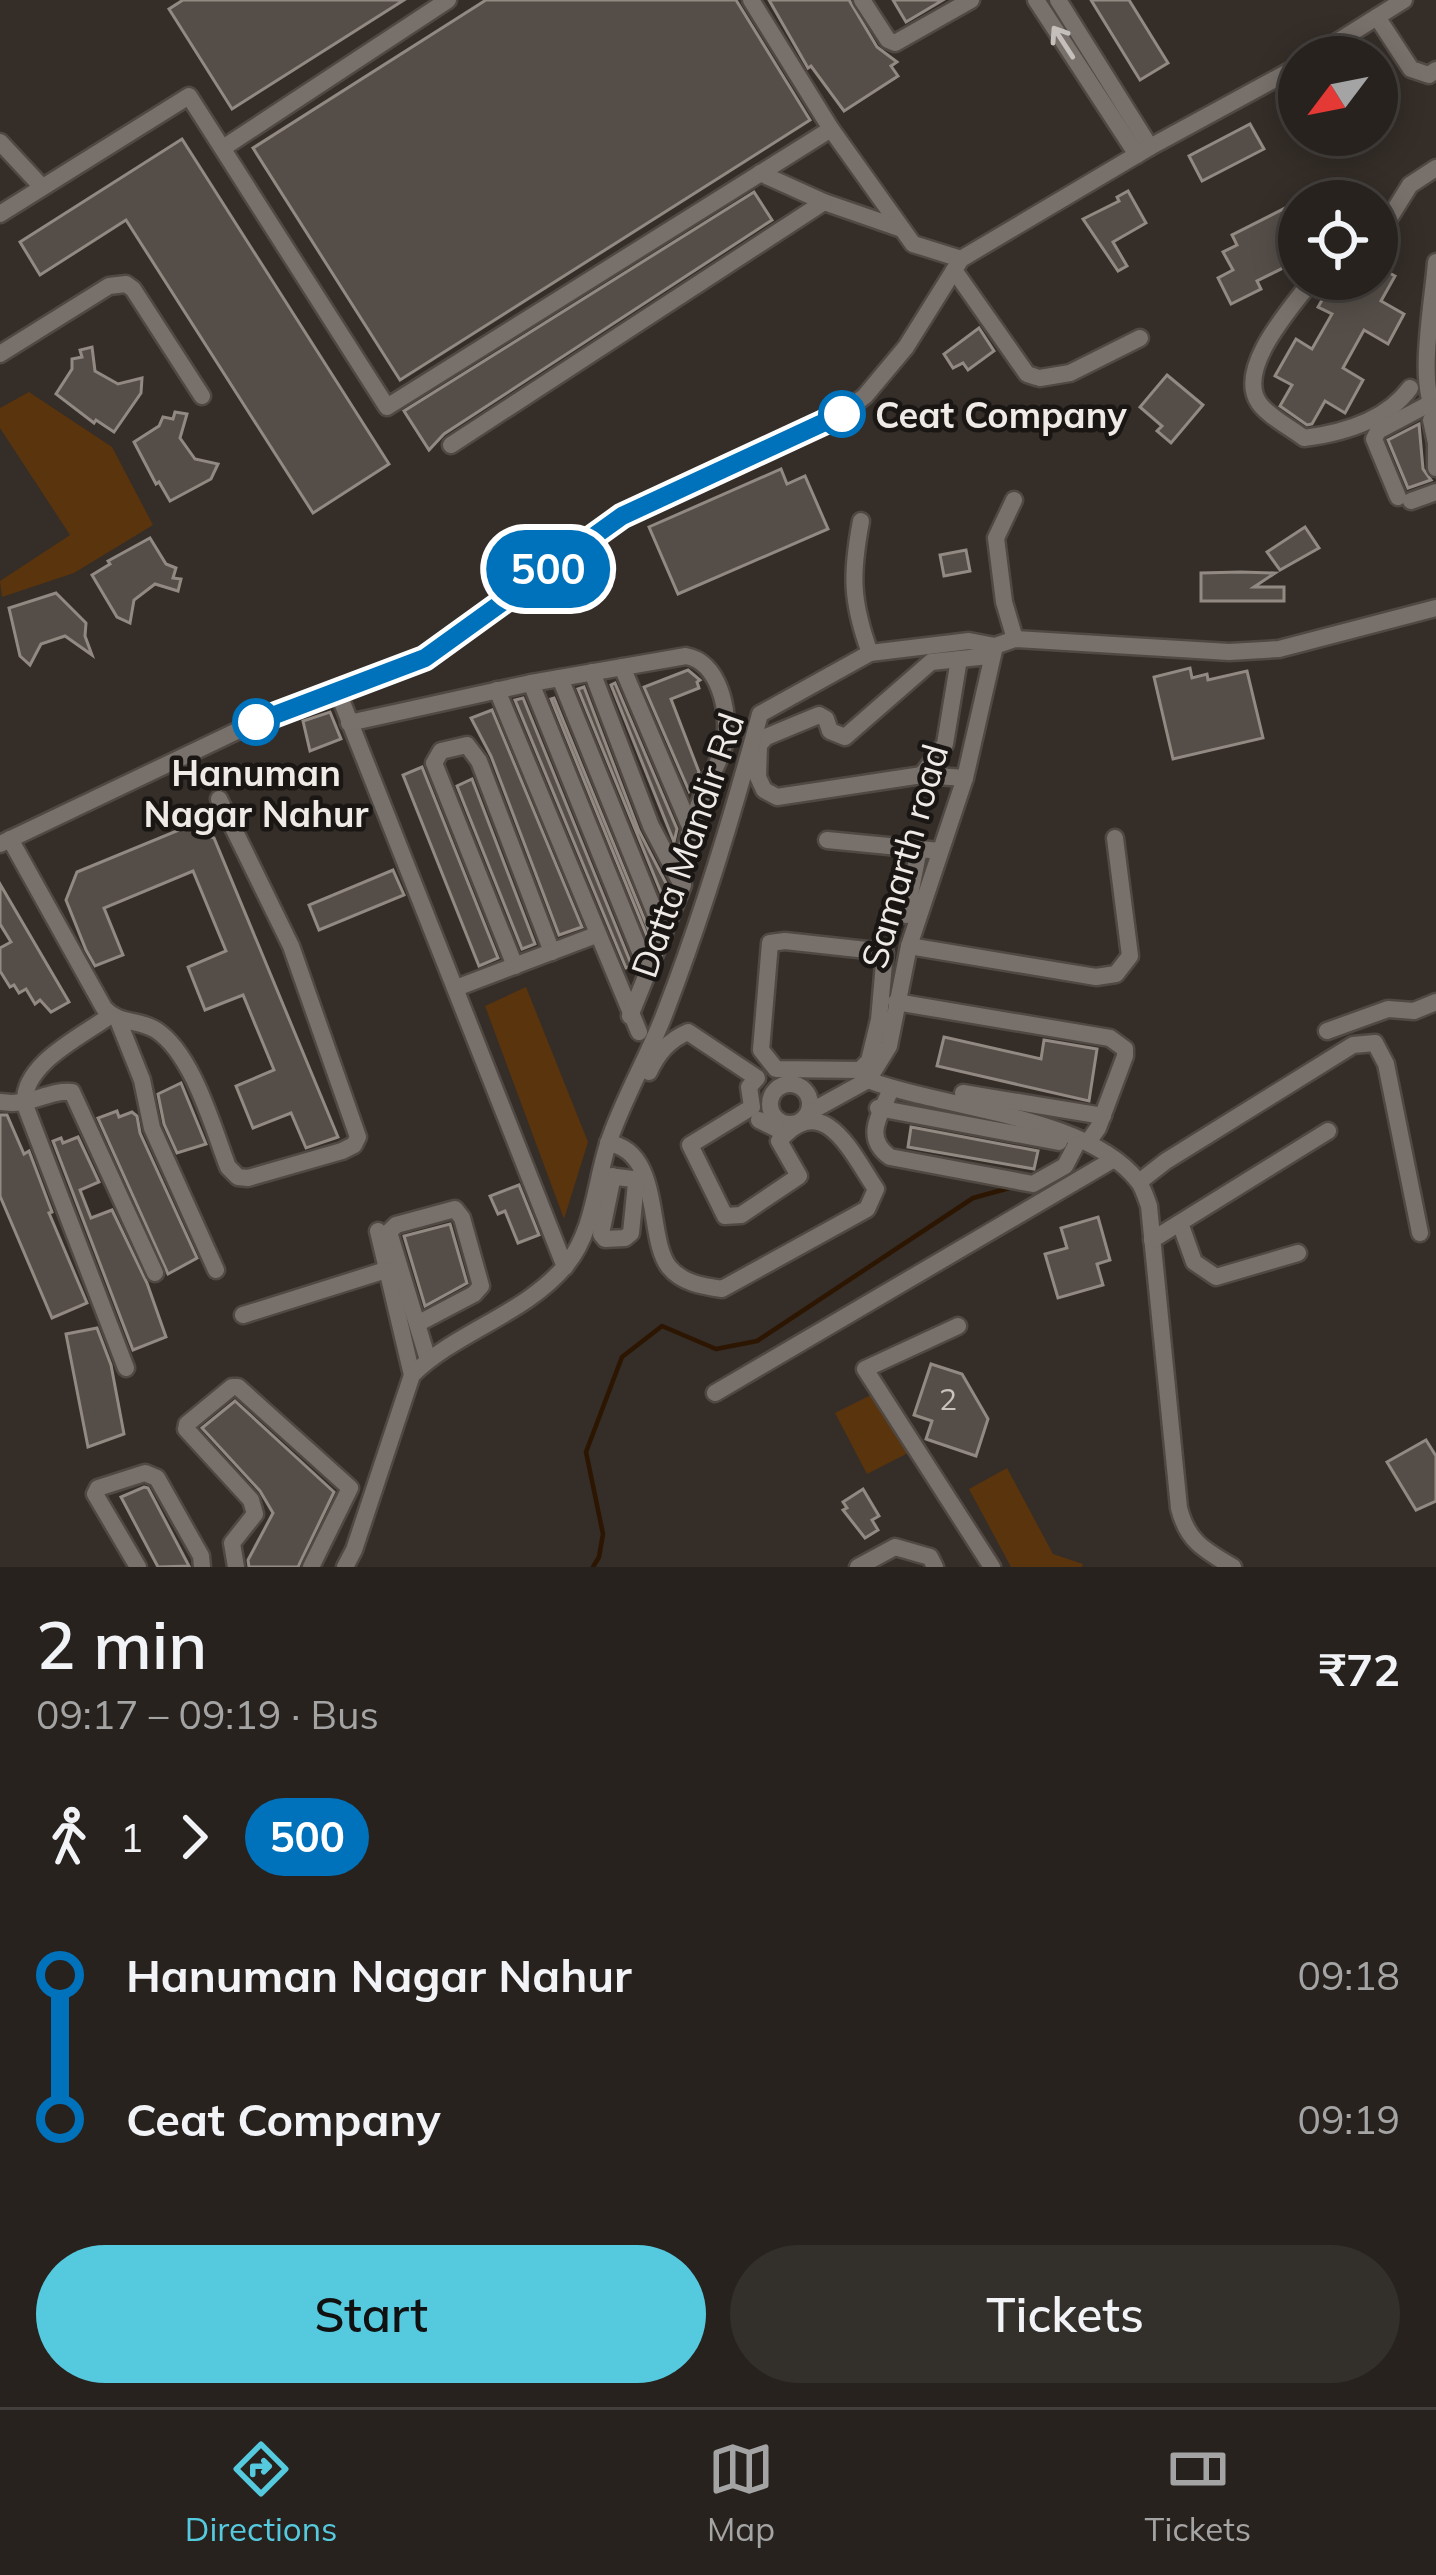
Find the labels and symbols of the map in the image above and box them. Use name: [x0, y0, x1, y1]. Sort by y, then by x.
one-way arrow: [1051, 26, 1076, 60]
north arrow: [1278, 36, 1398, 156]
marker: Ceat Company: [820, 392, 864, 436]
place label: Ceat Company: [875, 392, 1127, 437]
line badge: 500: [479, 530, 617, 608]
marker: Hanuman Nagar Nahur: [234, 700, 278, 744]
street label: Datta Mandir Rd: [621, 707, 753, 983]
street label: Samarth road: [851, 739, 957, 973]
place label: Hanuman Nagar Nahur: [143, 750, 369, 836]
house number: 2: [939, 1380, 957, 1418]

